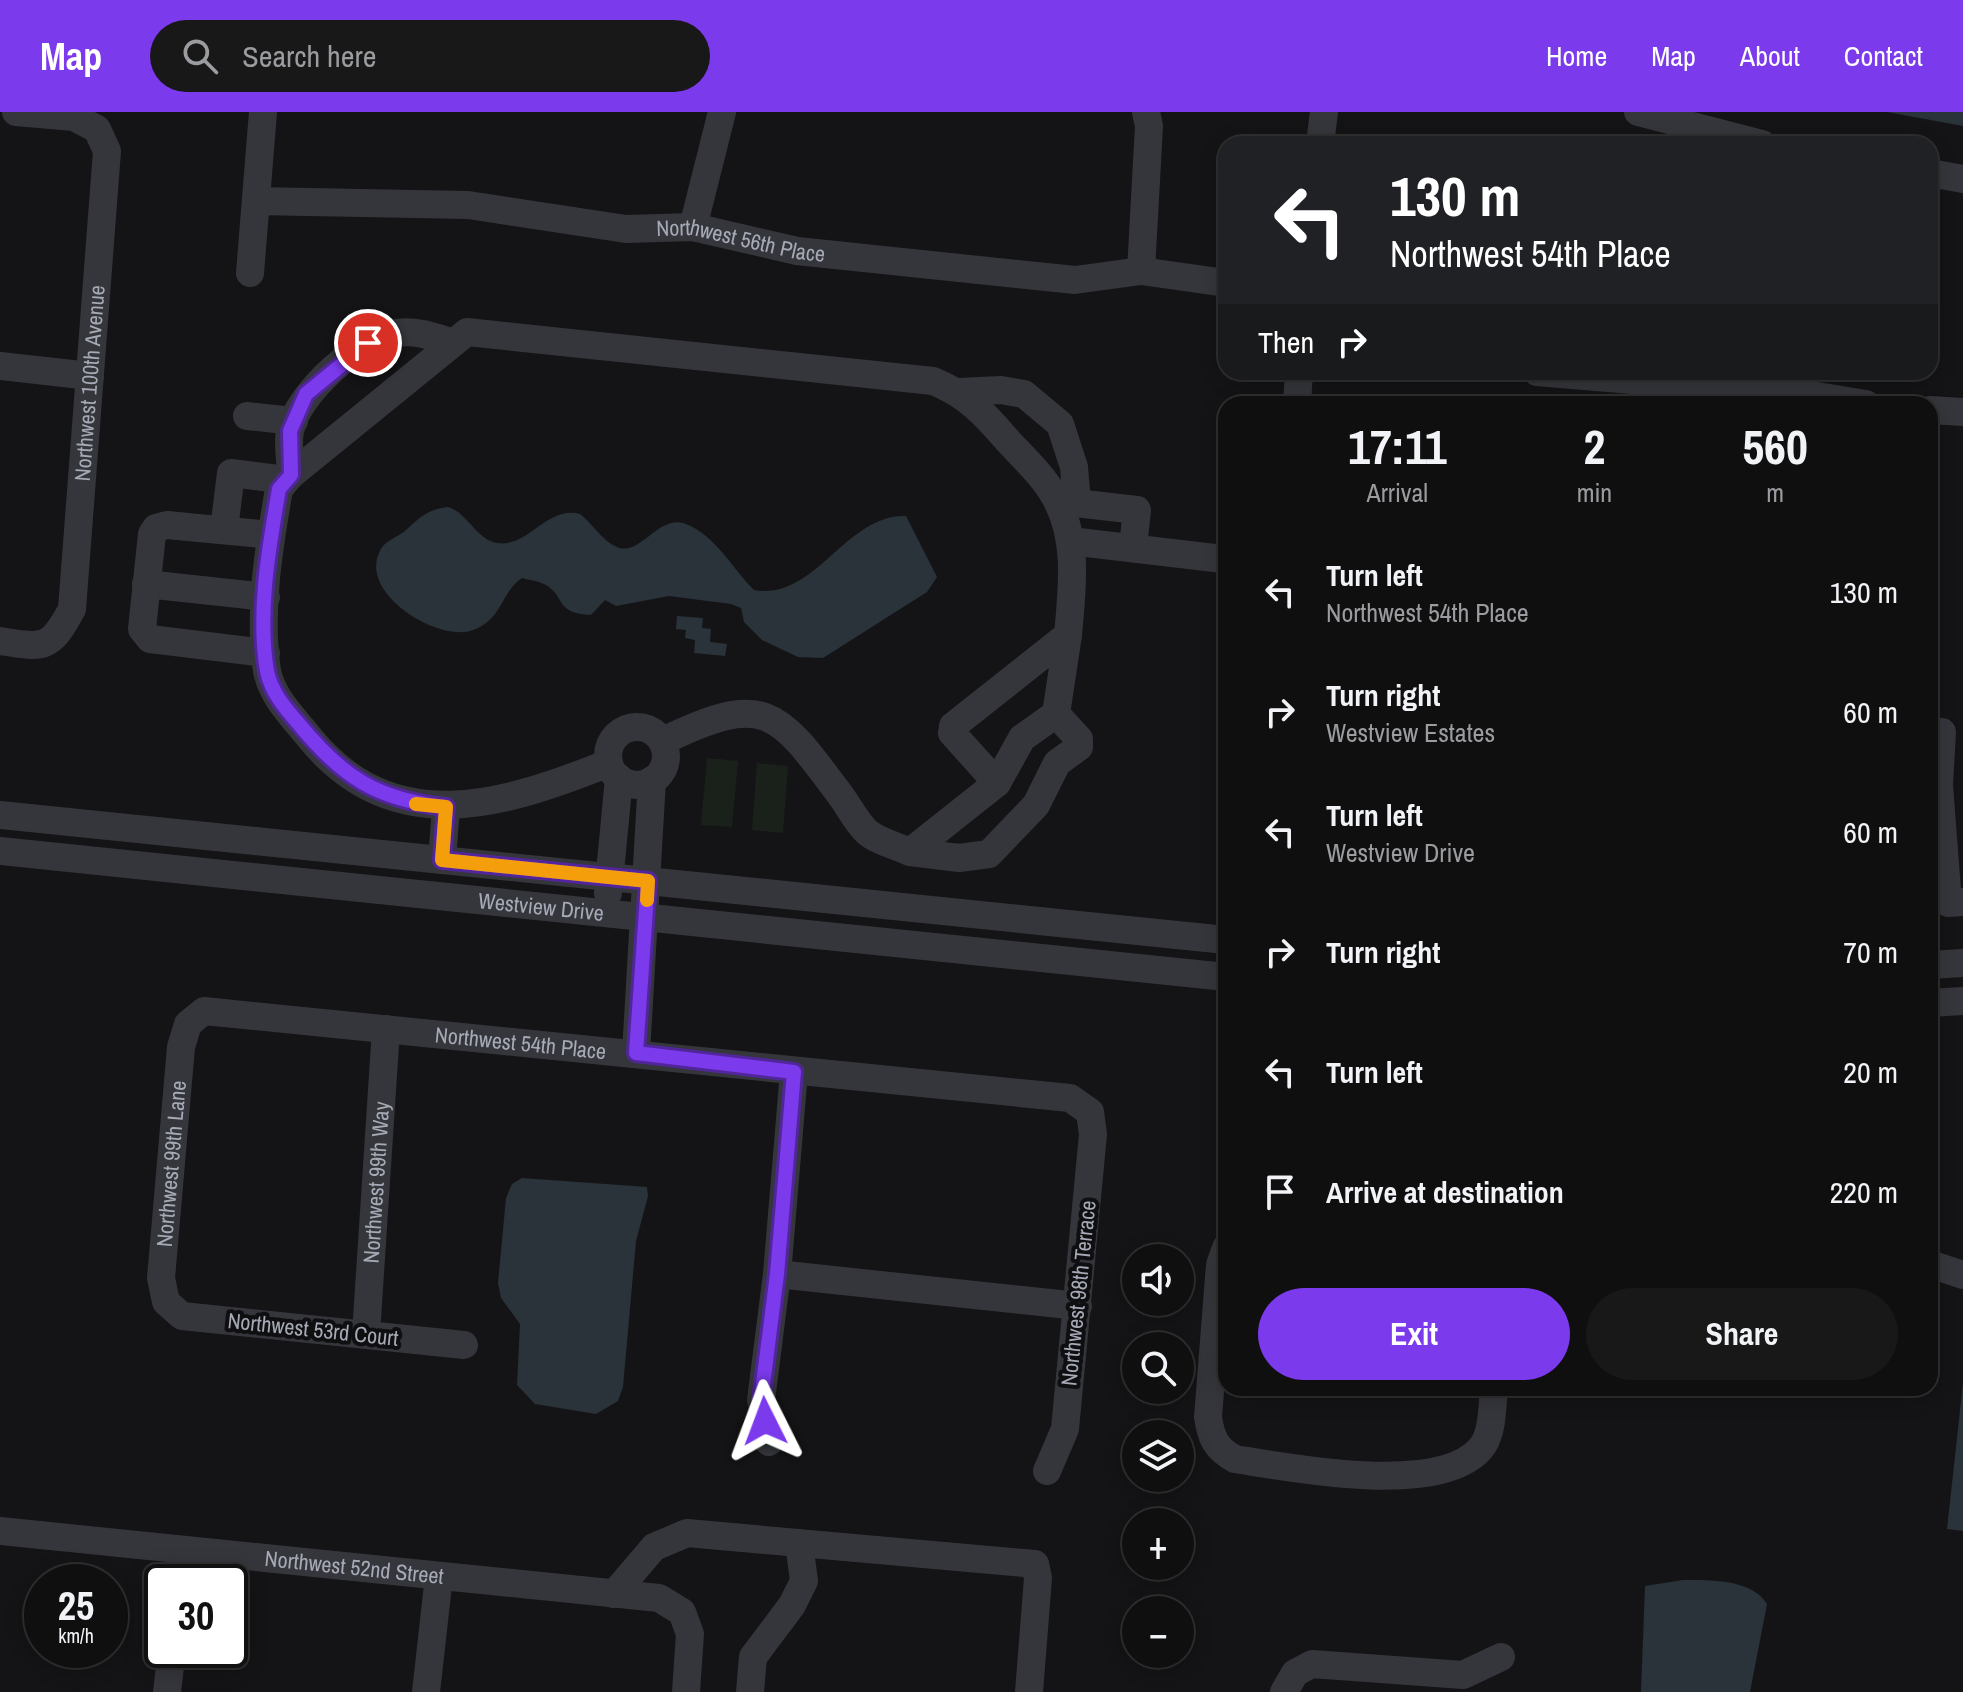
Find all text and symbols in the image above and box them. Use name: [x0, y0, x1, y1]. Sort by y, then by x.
search box: [150, 20, 710, 92]
text: Map: [40, 31, 102, 82]
icon: search: [178, 34, 222, 78]
text: Search here: [242, 36, 376, 76]
text: Home: [1546, 37, 1607, 75]
text: Map: [1651, 37, 1696, 75]
text: About: [1740, 37, 1800, 75]
text: Contact: [1844, 37, 1923, 75]
text: 130 m: [1390, 158, 1520, 233]
icon: left: [1258, 168, 1362, 272]
street label: Northwest 56th Place: [656, 212, 827, 269]
text: Northwest 54th Place: [1390, 230, 1671, 278]
street label: Northwest 100th Avenue: [67, 284, 112, 482]
pin: [334, 309, 402, 377]
icon: right: [1330, 320, 1374, 364]
icon: arrive: [346, 321, 390, 365]
text: Then: [1258, 322, 1314, 362]
text: 17:11: [1348, 414, 1447, 479]
text: 2: [1583, 414, 1605, 479]
text: 560: [1742, 414, 1808, 479]
text: Arrival: [1367, 475, 1428, 510]
text: min: [1577, 475, 1612, 510]
text: m: [1766, 475, 1784, 510]
text: Turn left: [1326, 555, 1423, 595]
icon: left: [1258, 570, 1302, 614]
text: 130 m: [1830, 572, 1898, 612]
text: Northwest 54th Place: [1326, 595, 1529, 630]
text: Turn right: [1326, 675, 1440, 715]
icon: right: [1258, 690, 1302, 734]
text: 60 m: [1843, 692, 1898, 732]
text: Westview Estates: [1326, 715, 1495, 750]
text: Turn left: [1326, 795, 1423, 835]
icon: left: [1258, 810, 1302, 854]
text: 60 m: [1843, 812, 1898, 852]
text: Westview Drive: [1326, 835, 1475, 870]
street label: Westview Drive: [477, 885, 605, 928]
icon: right: [1258, 930, 1302, 974]
text: Turn right: [1326, 932, 1440, 972]
text: 70 m: [1843, 932, 1898, 972]
street label: Northwest 54th Place: [434, 1019, 608, 1066]
icon: left: [1258, 1050, 1302, 1094]
text: Turn left: [1326, 1052, 1423, 1092]
text: 20 m: [1843, 1052, 1898, 1092]
street label: Northwest 99th Lane: [149, 1079, 193, 1248]
street label: Northwest 99th Way: [356, 1101, 396, 1264]
icon: arrive: [1258, 1170, 1302, 1214]
text: Arrive at destination: [1326, 1172, 1564, 1212]
text: 220 m: [1830, 1172, 1898, 1212]
street label: Northwest 98th Terrace: [1053, 1199, 1103, 1387]
map controls: [1122, 1244, 1194, 1668]
button: sound: [1122, 1244, 1194, 1316]
button: Exit: [1258, 1288, 1570, 1380]
button: Share: [1586, 1288, 1898, 1380]
street label: Northwest 53rd Court: [226, 1305, 400, 1353]
button: search: [1122, 1332, 1194, 1404]
position arrow: [723, 1379, 807, 1463]
button: layers: [1122, 1420, 1194, 1492]
button: +: [1122, 1508, 1194, 1580]
street label: Northwest 52nd Street: [263, 1543, 445, 1591]
speed limit sign: 30: [144, 1564, 248, 1668]
text: 25: [58, 1579, 94, 1632]
button: −: [1122, 1596, 1194, 1668]
text: km/h: [58, 1622, 94, 1649]

